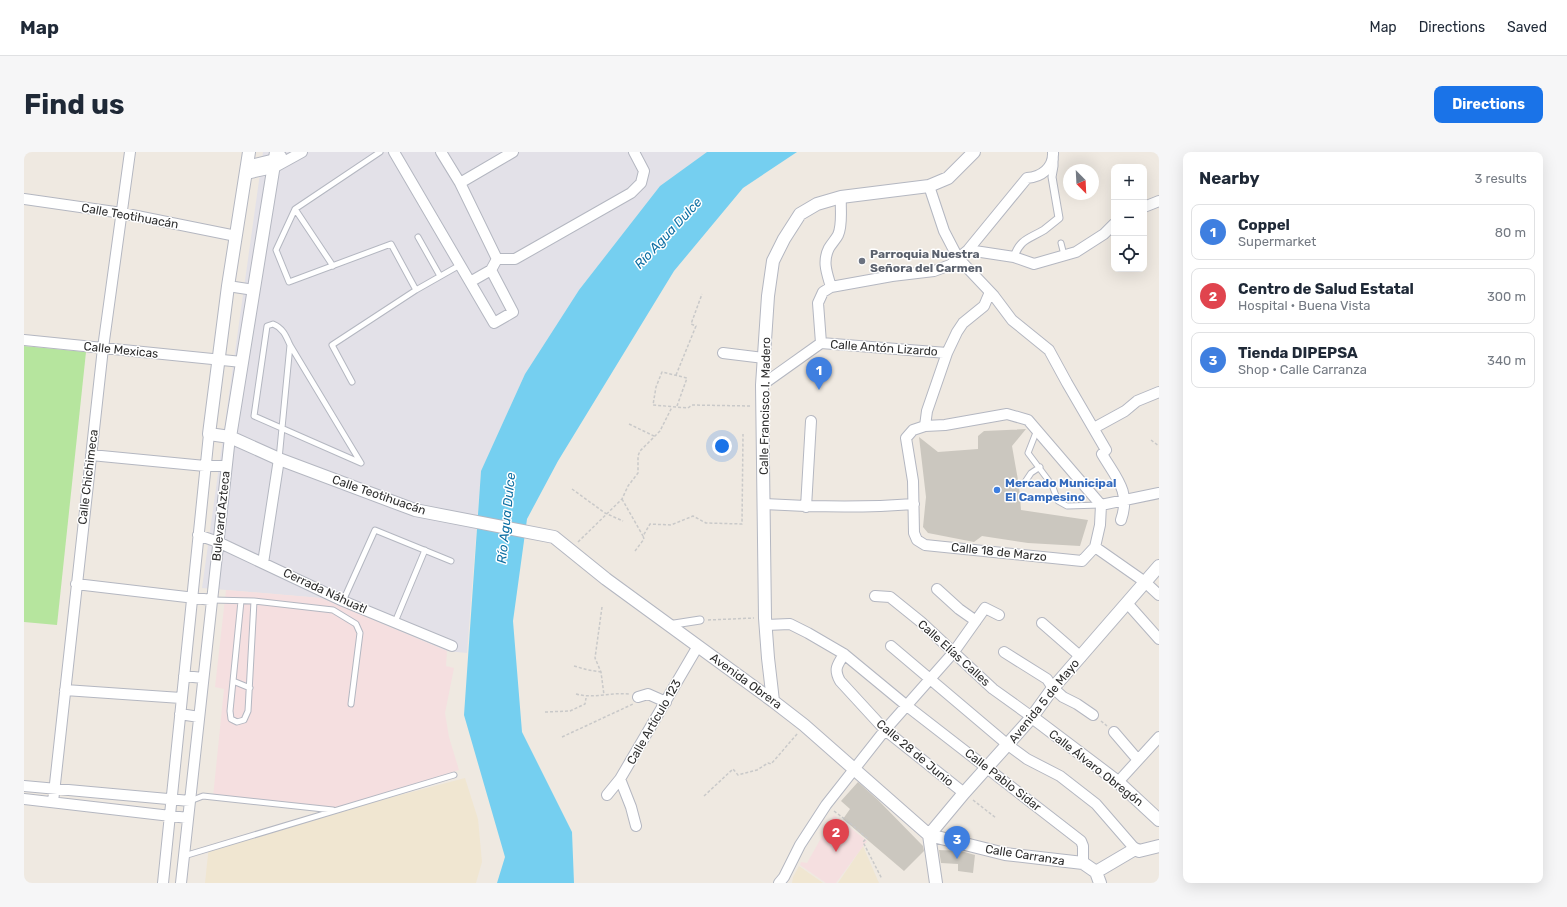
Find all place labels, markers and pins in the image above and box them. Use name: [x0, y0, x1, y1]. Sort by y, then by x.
place label: Parroquia Nuestra Señora del Carmen: [870, 247, 983, 275]
marker: Parroquia Nuestra Señora del Carmen: [857, 256, 867, 266]
pin: 1: [806, 357, 832, 390]
place label: Mercado Municipal El Campesino: [1005, 476, 1116, 504]
marker: Mercado Municipal El Campesino: [992, 485, 1002, 495]
pin: 2: [823, 819, 849, 852]
pin: 3: [944, 826, 970, 859]

